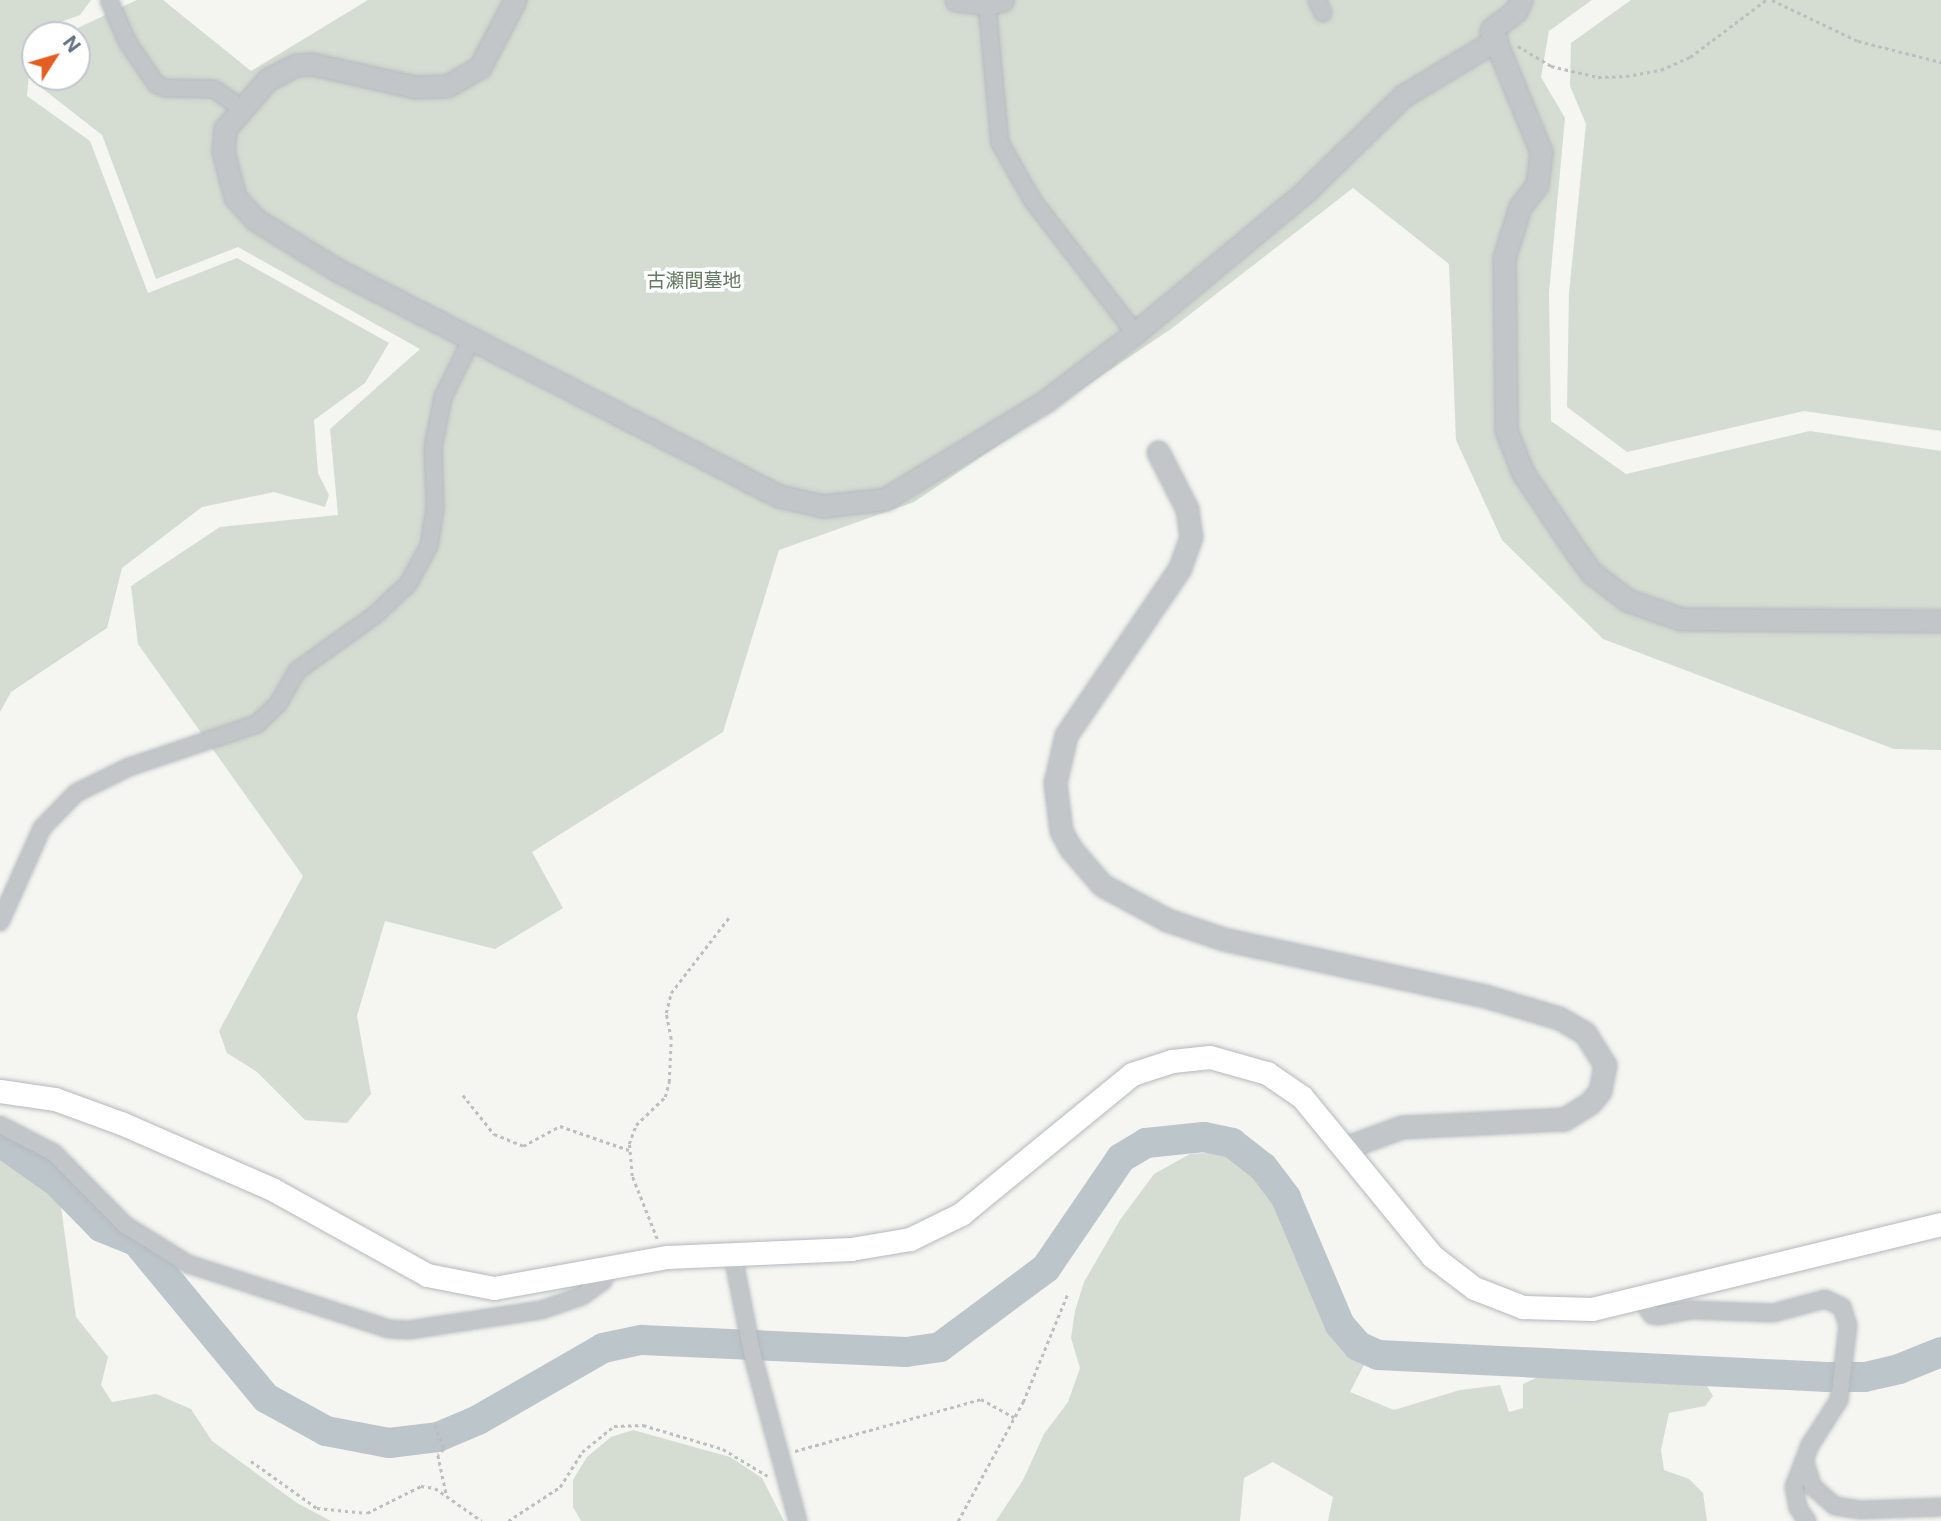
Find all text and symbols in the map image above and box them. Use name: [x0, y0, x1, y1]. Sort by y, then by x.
north arrow: [21, 21, 91, 91]
text: N: [58, 32, 85, 57]
park label: 古瀬間墓地: [647, 270, 741, 292]

